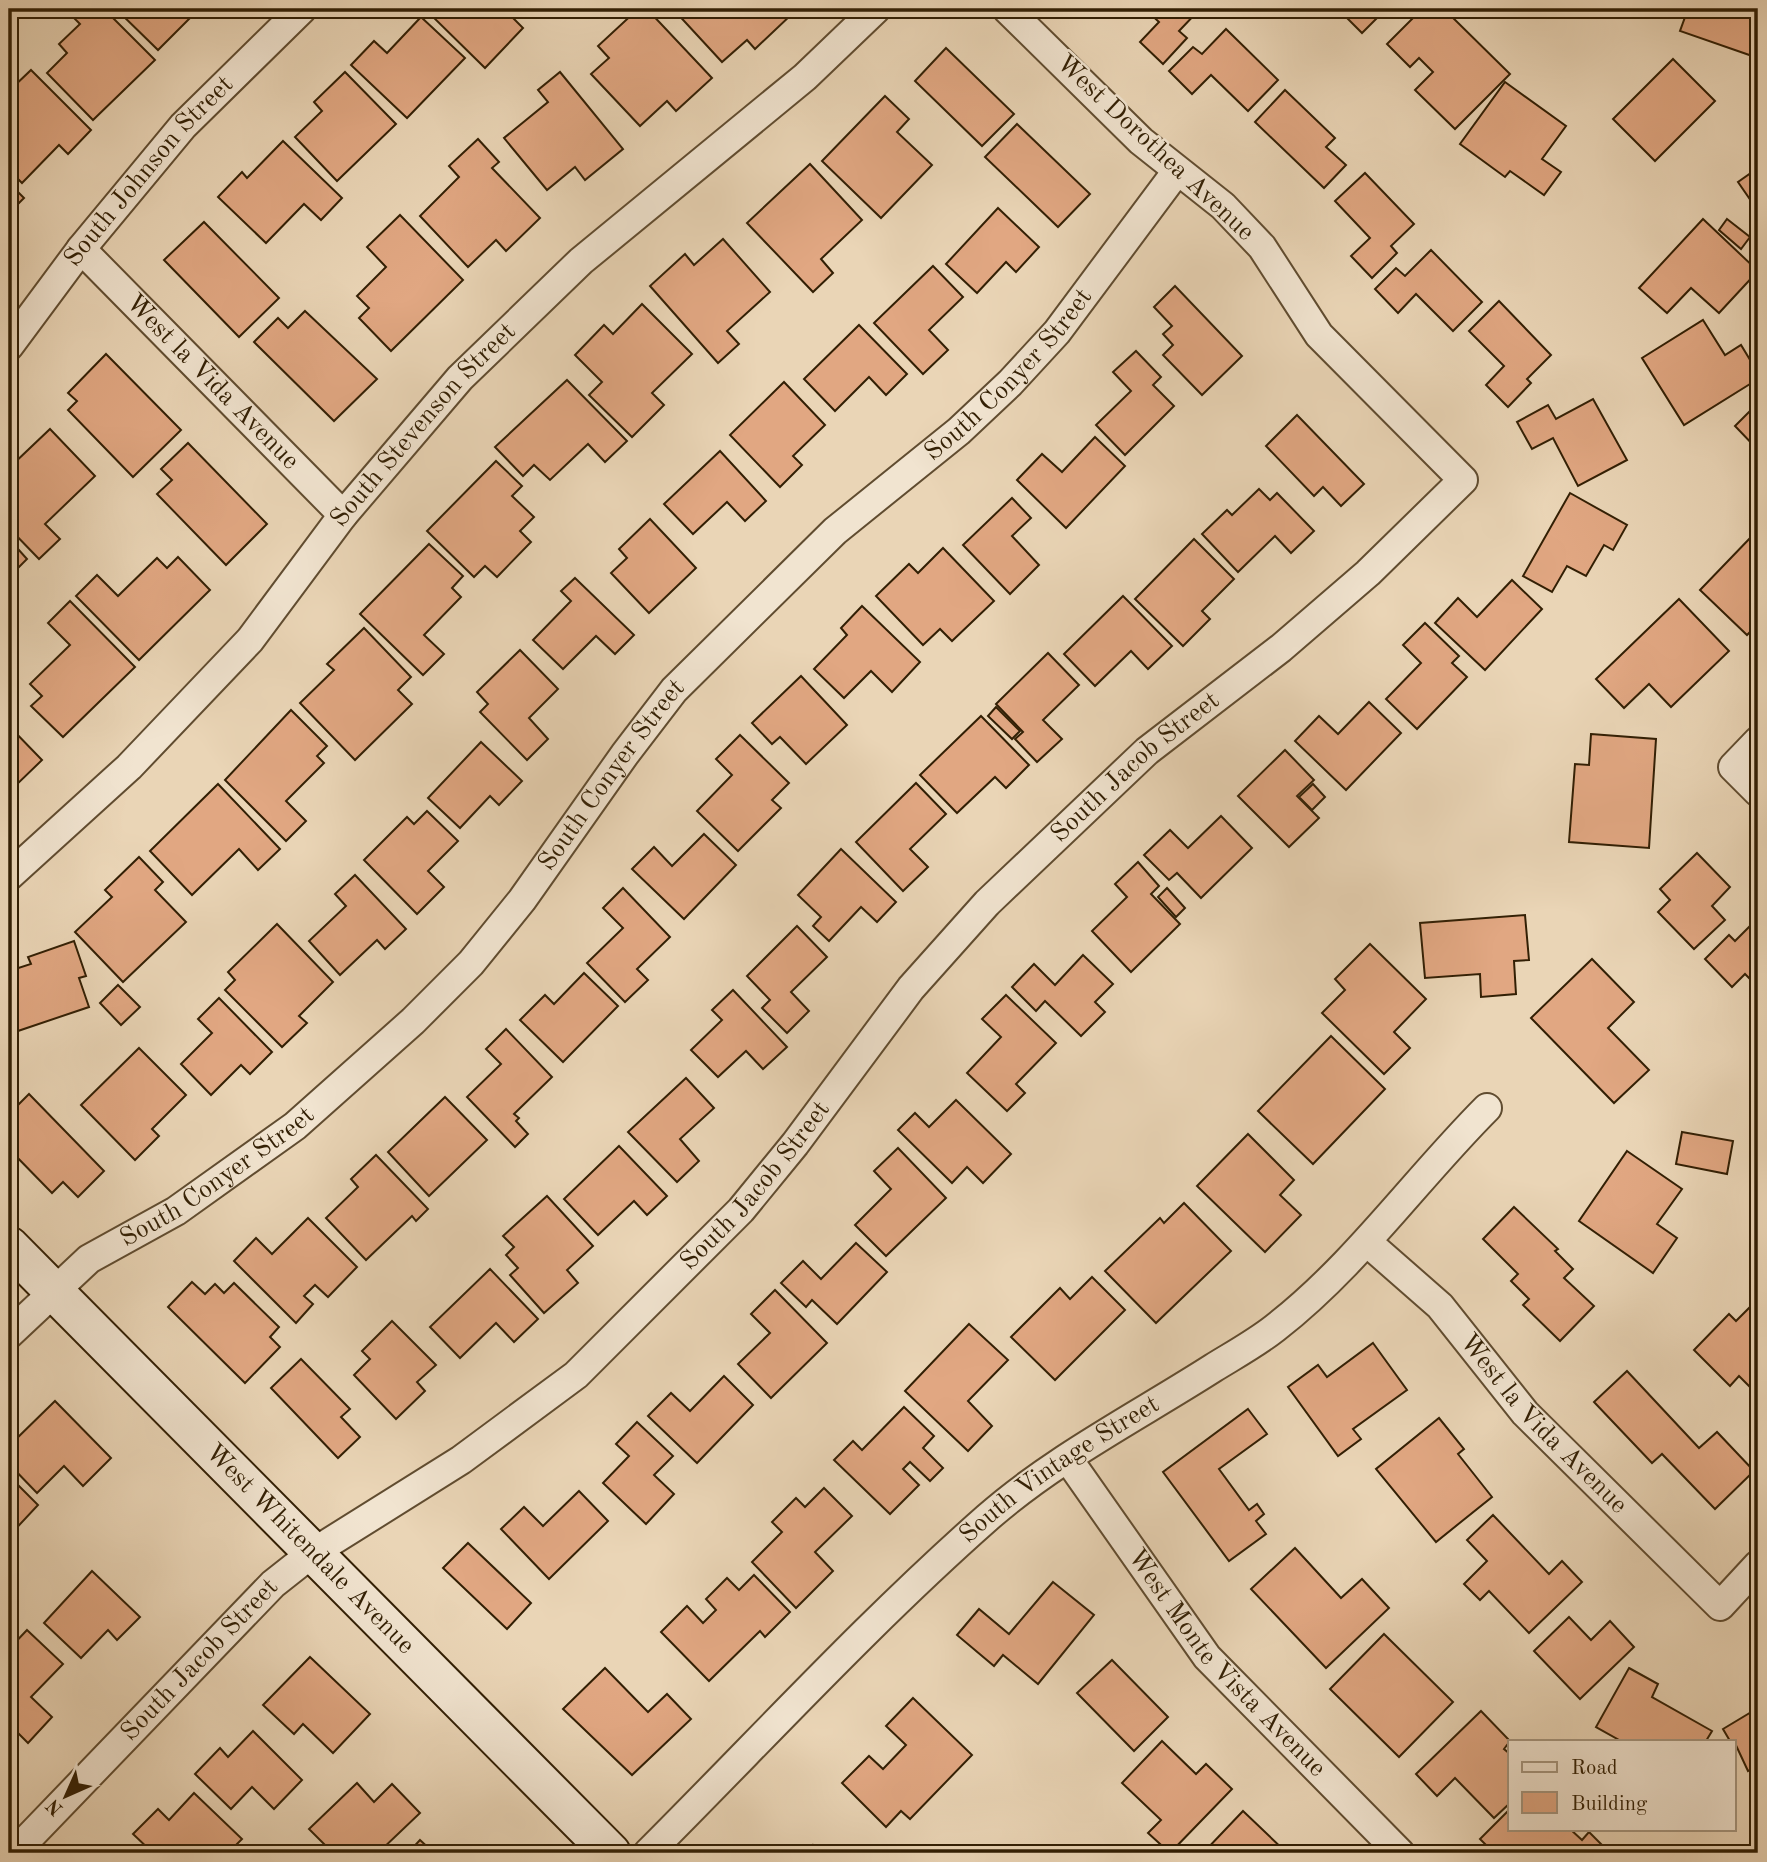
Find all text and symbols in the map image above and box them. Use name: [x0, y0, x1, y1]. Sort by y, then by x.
street label: West Dorothea Avenue: [1051, 50, 1259, 246]
street label: South Johnson Street: [60, 71, 238, 271]
street label: South Conyer Street: [920, 284, 1097, 466]
street label: West la Vida Avenue: [121, 290, 304, 475]
street label: South Stevenson Street: [326, 318, 521, 532]
street label: South Conyer Street: [534, 674, 690, 876]
street label: South Jacob Street: [1046, 687, 1224, 848]
street label: South Jacob Street: [676, 1096, 835, 1275]
street label: South Conyer Street: [116, 1102, 320, 1252]
street label: West la Vida Avenue: [1455, 1329, 1632, 1519]
street label: South Vintage Street: [955, 1391, 1164, 1549]
street label: West Whitendale Avenue: [200, 1439, 419, 1659]
street label: West Monte Vista Avenue: [1123, 1544, 1330, 1782]
street label: South Jacob Street: [116, 1574, 284, 1746]
legend: [1508, 1740, 1736, 1830]
text: Road: [1571, 1758, 1618, 1779]
north arrow: [32, 1760, 102, 1830]
text: N: [44, 1794, 68, 1818]
text: Building: [1571, 1794, 1648, 1815]

